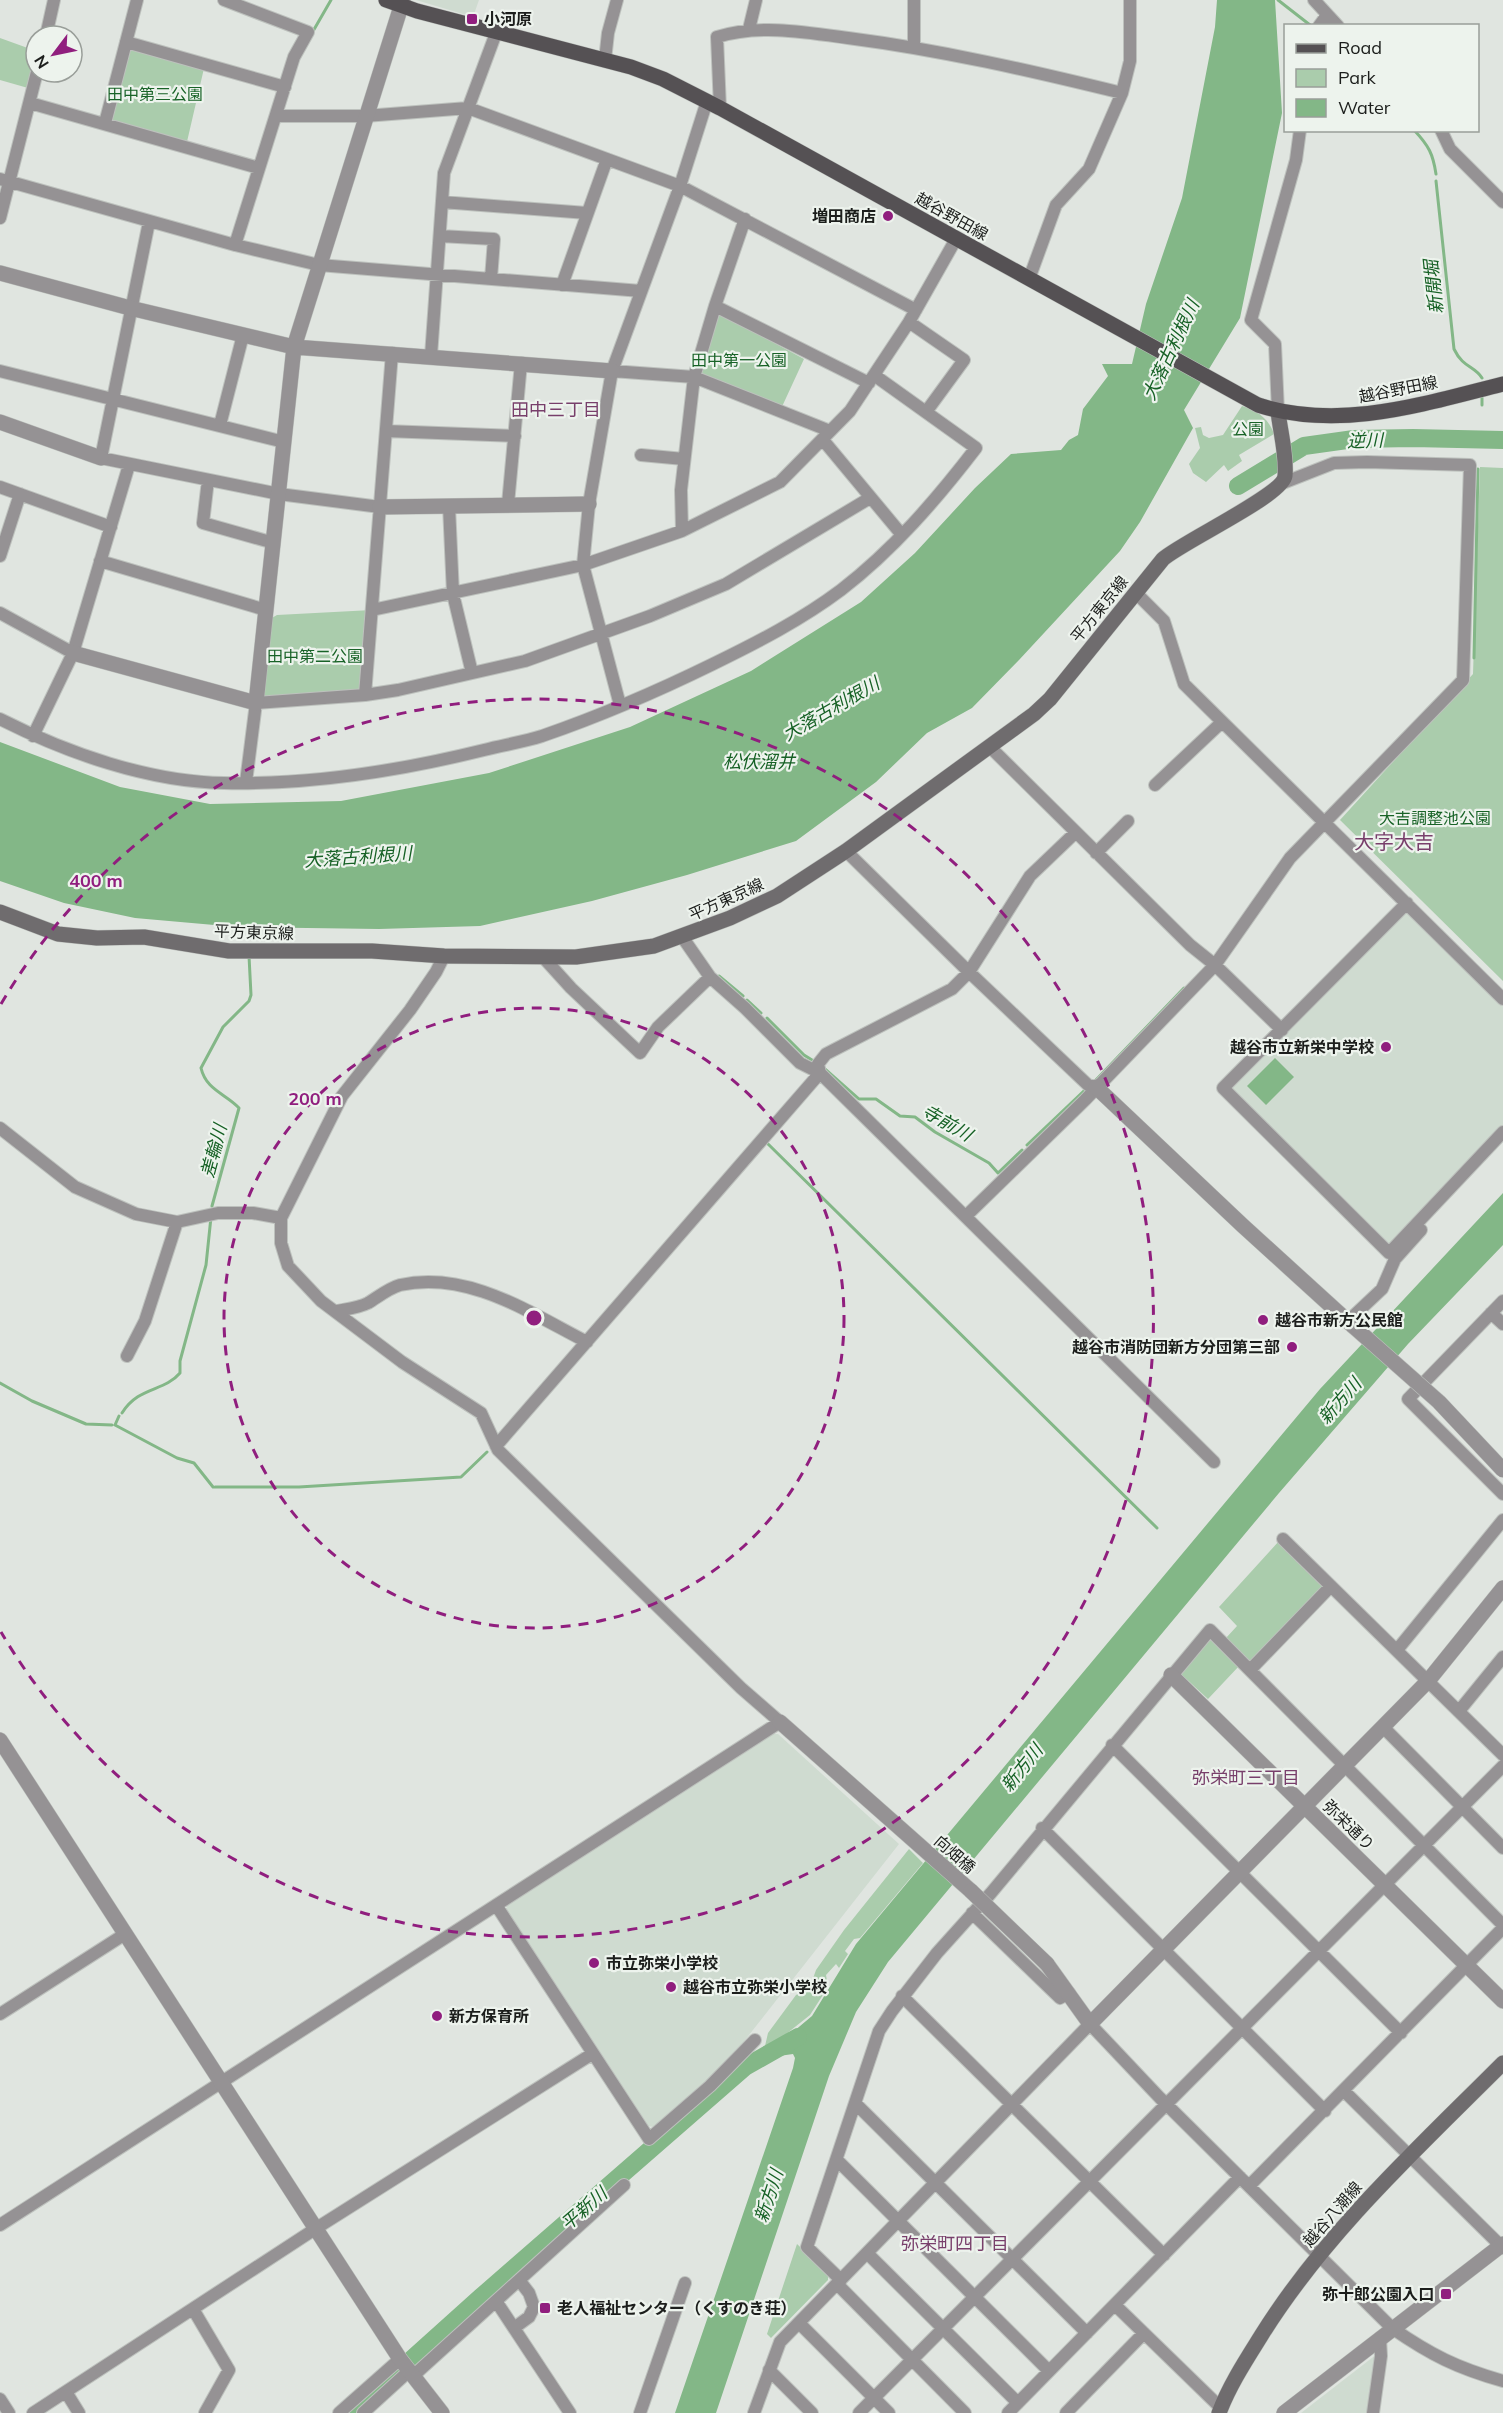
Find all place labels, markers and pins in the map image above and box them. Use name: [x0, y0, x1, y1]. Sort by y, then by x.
place label: 小河原: [484, 9, 532, 29]
marker: 小河原: [465, 12, 479, 26]
place label: 増田商店: [812, 206, 876, 226]
marker: 増田商店: [881, 209, 895, 223]
place label: 越谷市立新栄中学校: [1230, 1037, 1374, 1057]
marker: 越谷市立新栄中学校: [1379, 1040, 1393, 1054]
centre of rings: [524, 1308, 544, 1328]
place label: 越谷市新方公民館: [1275, 1310, 1403, 1330]
marker: 越谷市新方公民館: [1256, 1313, 1270, 1327]
place label: 越谷市消防団新方分団第三部: [1072, 1337, 1280, 1357]
marker: 越谷市消防団新方分団第三部: [1285, 1340, 1299, 1354]
place label: 市立弥栄小学校: [606, 1953, 718, 1973]
marker: 市立弥栄小学校: [587, 1956, 601, 1970]
place label: 越谷市立弥栄小学校: [683, 1977, 827, 1997]
marker: 越谷市立弥栄小学校: [664, 1980, 678, 1994]
place label: 新方保育所: [449, 2006, 529, 2026]
marker: 新方保育所: [430, 2009, 444, 2023]
place label: 弥十郎公園入口: [1322, 2284, 1434, 2304]
marker: 弥十郎公園入口: [1439, 2287, 1453, 2301]
place label: 老人福祉センター（くすのき荘）: [557, 2298, 797, 2318]
marker: 老人福祉センター（くすのき荘）: [538, 2301, 552, 2315]

